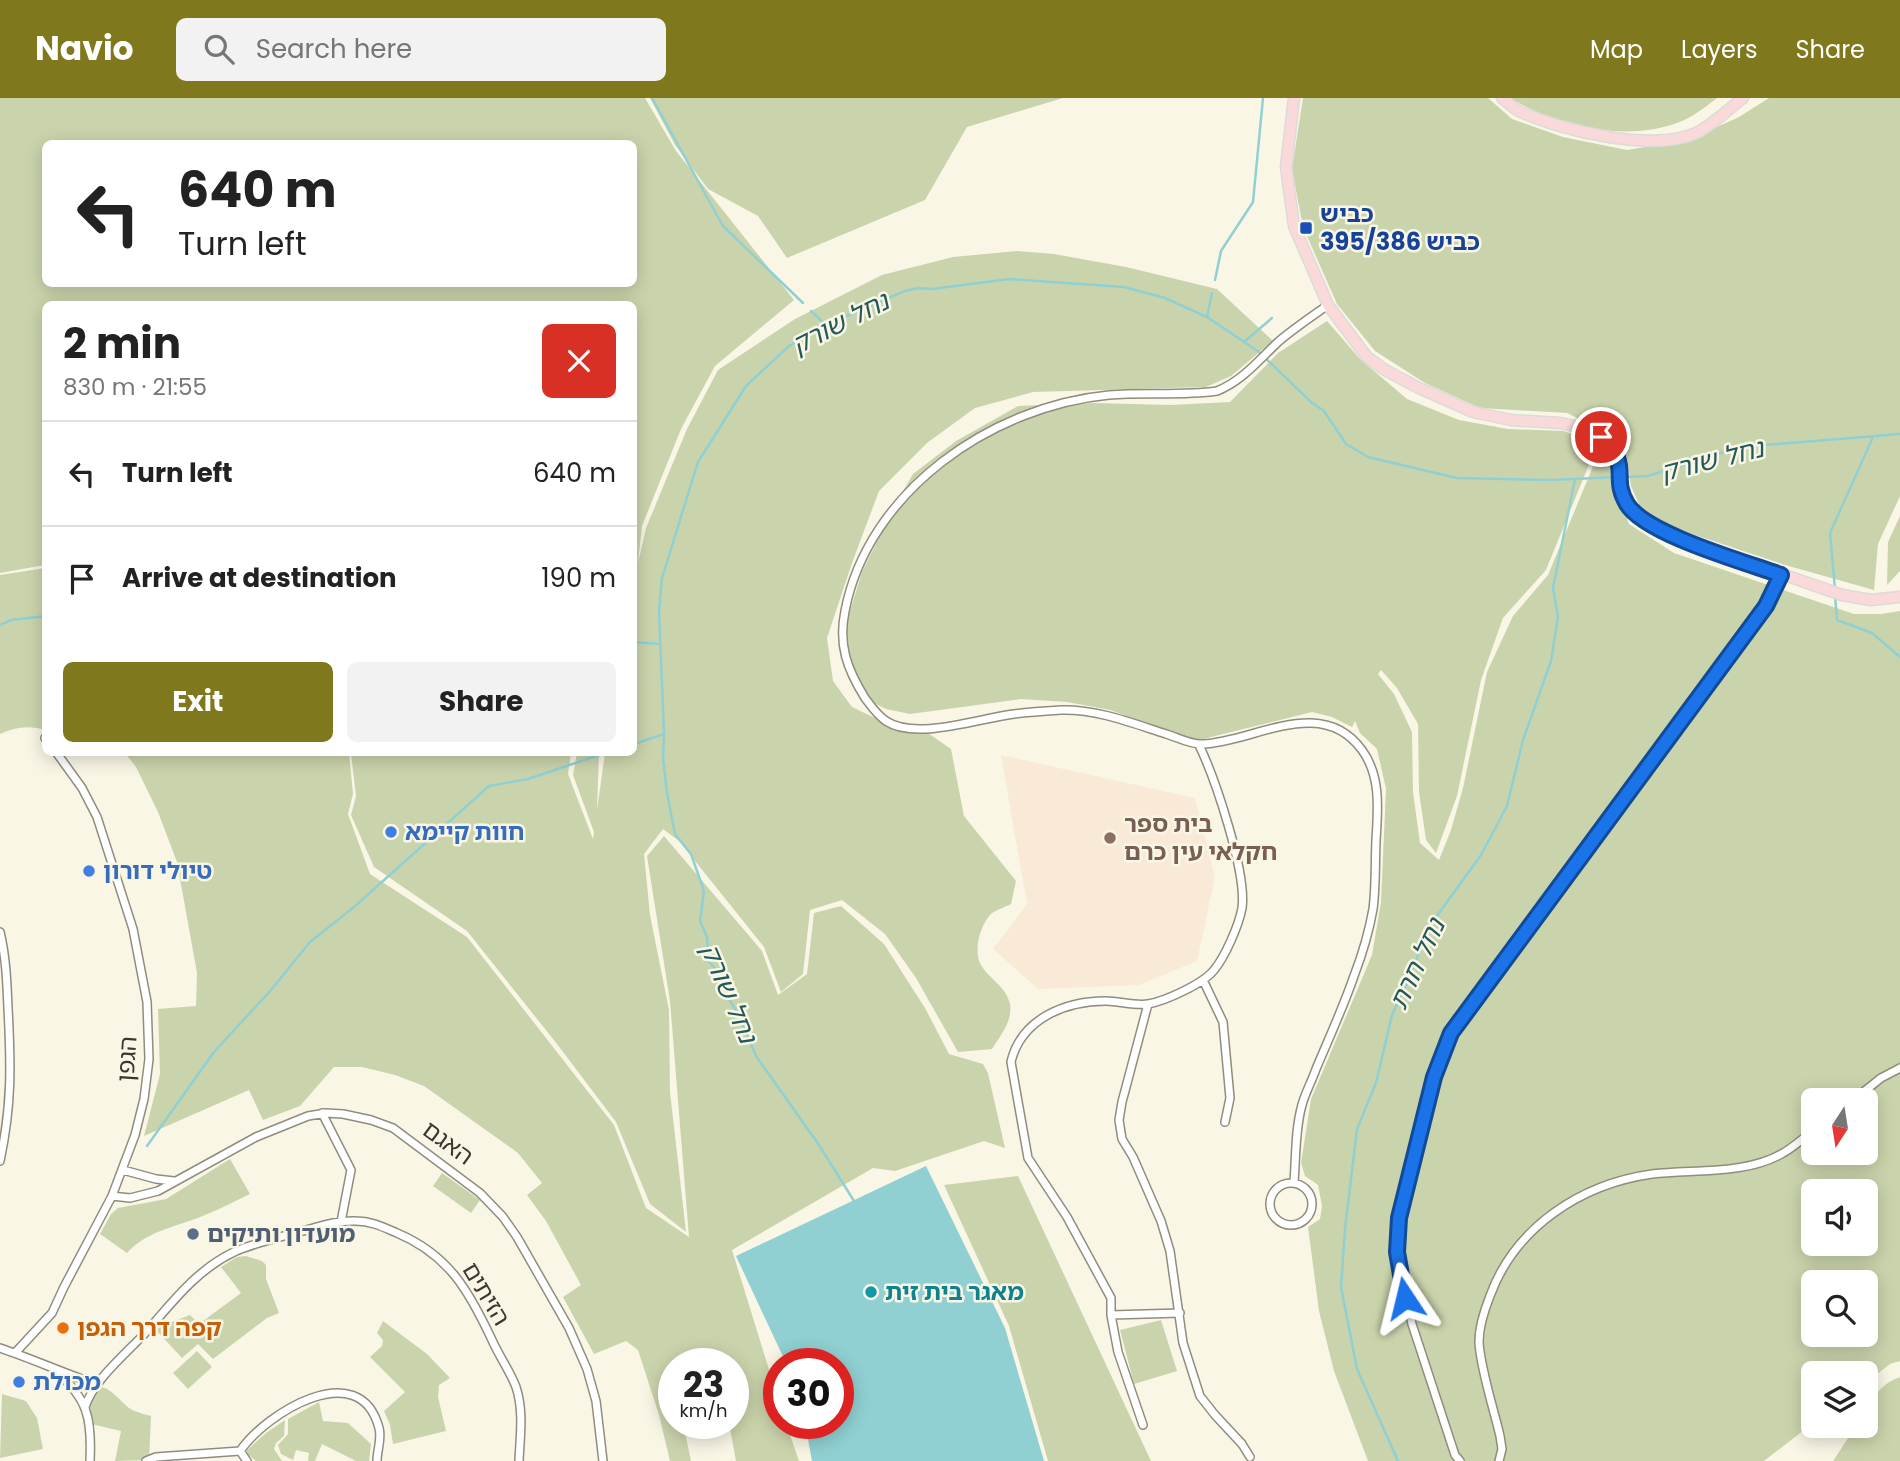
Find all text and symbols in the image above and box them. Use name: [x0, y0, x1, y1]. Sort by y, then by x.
search box: [176, 18, 666, 81]
text: Navio: [35, 25, 134, 72]
icon: search: [200, 30, 238, 68]
text: Search here: [256, 31, 412, 67]
text: Map: [1590, 33, 1643, 66]
text: Layers: [1681, 33, 1757, 66]
text: Share: [1795, 33, 1865, 66]
text: 640 m: [178, 156, 337, 224]
icon: left: [63, 168, 154, 259]
place label: כביש 395/כביש 386: [1320, 197, 1480, 258]
marker: כביש 395/כביש 386: [1298, 220, 1314, 236]
text: Turn left: [178, 221, 307, 266]
water label: נחל שורק: [785, 282, 897, 363]
text: 2 min: [63, 314, 181, 373]
button: close: [542, 324, 616, 398]
text: 830 m · 21:55: [63, 371, 207, 403]
pin: [1571, 407, 1631, 467]
icon: arrive: [1582, 418, 1620, 456]
water label: נחל שורק: [1657, 429, 1769, 490]
icon: left: [63, 455, 101, 493]
text: Turn left: [122, 455, 233, 491]
text: 640 m: [533, 455, 616, 491]
icon: arrive: [63, 560, 101, 598]
text: Arrive at destination: [122, 560, 397, 596]
text: 190 m: [541, 560, 616, 596]
button: Exit: [63, 662, 333, 742]
button: Share: [347, 662, 616, 742]
place label: בית ספר חקלאי עין כרם: [1124, 807, 1278, 868]
place label: חוות קיימא: [405, 815, 524, 848]
marker: חוות קיימא: [383, 824, 399, 840]
marker: בית ספר חקלאי עין כרם: [1102, 830, 1118, 846]
place label: טיולי דורון: [103, 854, 212, 887]
marker: טיולי דורון: [81, 863, 97, 879]
water label: נחל חרת: [1380, 911, 1455, 1015]
water label: נחל שורק: [692, 938, 767, 1050]
street label: הגפן: [108, 1035, 145, 1083]
north arrow: [1801, 1088, 1878, 1166]
map controls: [1801, 1088, 1878, 1438]
street label: האגם: [416, 1113, 480, 1172]
button: sound: [1801, 1179, 1878, 1256]
place label: מועדון ותיקים: [207, 1217, 355, 1250]
marker: מועדון ותיקים: [185, 1226, 201, 1242]
street label: הזיתים: [455, 1256, 518, 1332]
position arrow: [1368, 1261, 1442, 1335]
button: search: [1801, 1270, 1878, 1347]
place label: מאגר בית זית: [885, 1275, 1024, 1308]
marker: מאגר בית זית: [863, 1284, 879, 1300]
place label: קפה דרך הגפן: [77, 1311, 222, 1344]
marker: קפה דרך הגפן: [55, 1320, 71, 1336]
speed limit sign: 30: [763, 1348, 854, 1439]
text: 23: [683, 1360, 724, 1409]
button: layers: [1801, 1361, 1878, 1438]
place label: מכולת: [33, 1365, 101, 1398]
marker: מכולת: [11, 1374, 27, 1390]
text: km/h: [680, 1398, 727, 1423]

